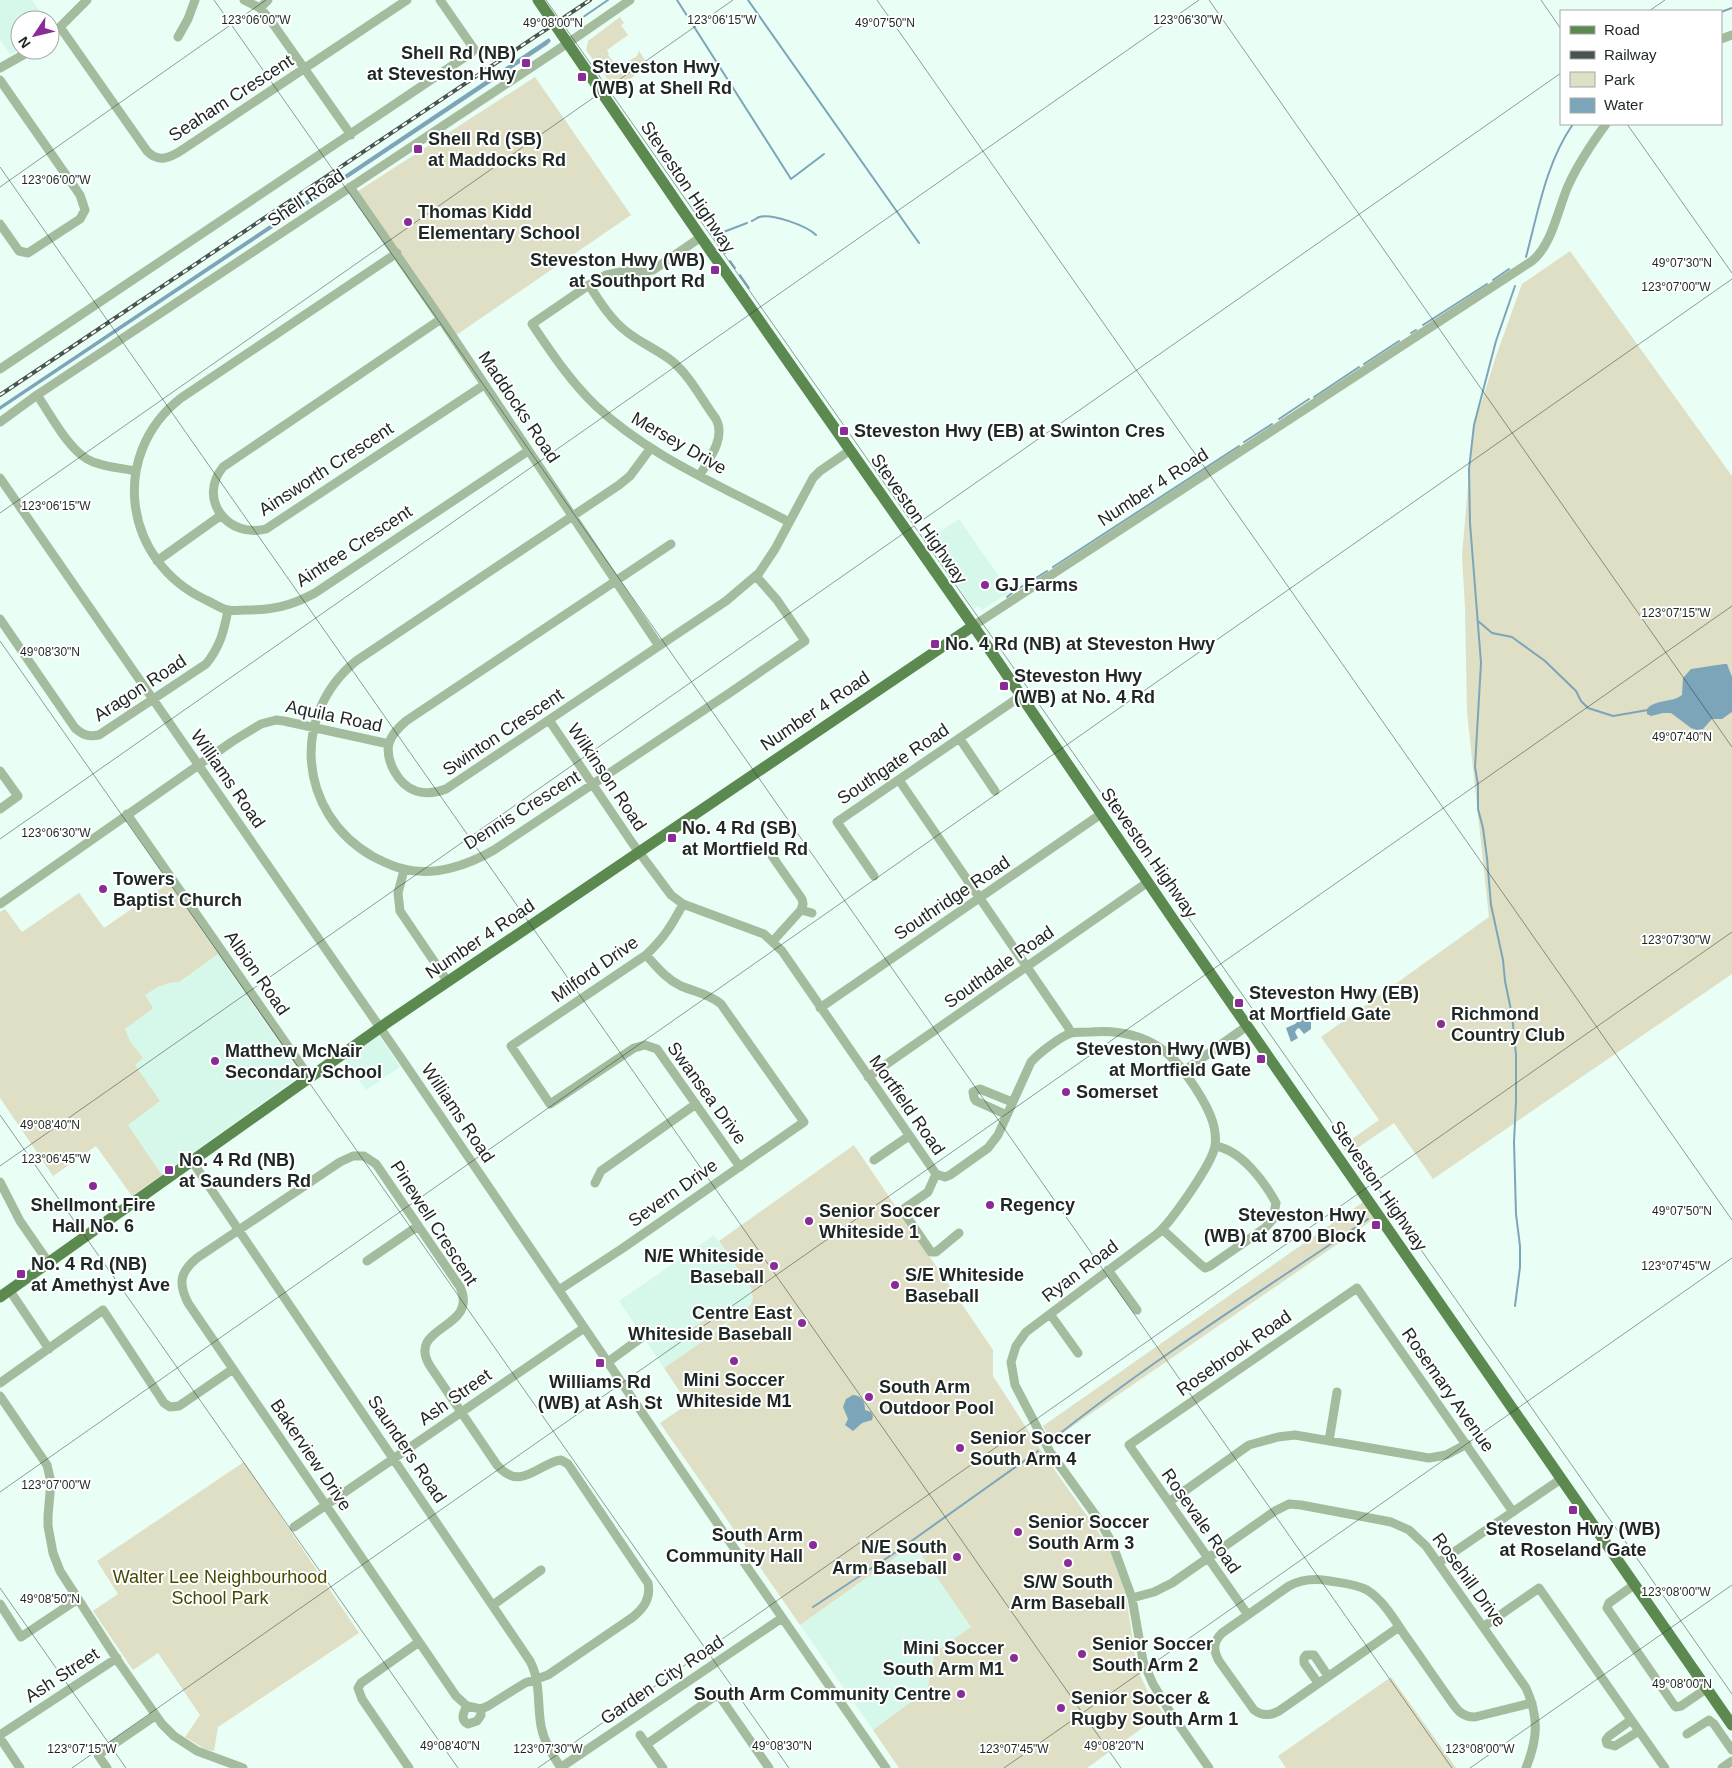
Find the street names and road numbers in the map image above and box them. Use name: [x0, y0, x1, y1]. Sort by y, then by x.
street label: Seaham Crescent: [165, 50, 297, 146]
street label: Steveston Highway: [637, 118, 739, 256]
street label: Shell Road: [264, 165, 348, 231]
street label: Maddocks Road: [474, 347, 564, 467]
street label: Mersey Drive: [628, 408, 730, 478]
street label: Ainsworth Crescent: [255, 418, 397, 520]
street label: Number 4 Road: [1094, 444, 1212, 530]
street label: Steveston Highway: [867, 450, 971, 588]
street label: Aintree Crescent: [292, 501, 416, 591]
street label: Aragon Road: [90, 651, 190, 725]
street label: Number 4 Road: [757, 667, 873, 755]
street label: Swinton Crescent: [439, 684, 567, 780]
street label: Aquila Road: [284, 696, 384, 736]
street label: Southgate Road: [833, 719, 953, 809]
street label: Wilkinson Road: [564, 720, 650, 834]
street label: Williams Road: [187, 726, 269, 832]
street label: Dennis Crescent: [460, 766, 584, 854]
street label: Steveston Highway: [1097, 784, 1201, 922]
street label: Southridge Road: [890, 852, 1014, 944]
street label: Number 4 Road: [422, 895, 538, 983]
street label: Southdale Road: [940, 922, 1058, 1012]
street label: Albion Road: [221, 927, 293, 1019]
street label: Milford Drive: [548, 932, 642, 1006]
street label: Swansea Drive: [663, 1038, 751, 1148]
street label: Mortfield Road: [865, 1051, 949, 1159]
street label: Williams Road: [418, 1060, 498, 1166]
street label: Steveston Highway: [1327, 1117, 1431, 1255]
street label: Severn Drive: [625, 1155, 721, 1231]
street label: Pinewell Crescent: [386, 1157, 482, 1289]
street label: Ryan Road: [1038, 1236, 1122, 1306]
street label: Rosebrook Road: [1173, 1306, 1295, 1400]
street label: Rosemary Avenue: [1398, 1324, 1498, 1456]
street label: Ash Street: [415, 1365, 495, 1429]
street label: Saunders Road: [364, 1392, 450, 1506]
street label: Bakerview Drive: [266, 1396, 356, 1514]
street label: Rosevale Road: [1158, 1465, 1244, 1577]
street label: Rosehill Drive: [1428, 1529, 1510, 1631]
street label: Garden City Road: [597, 1631, 727, 1729]
street label: Ash Street: [21, 1644, 103, 1706]

